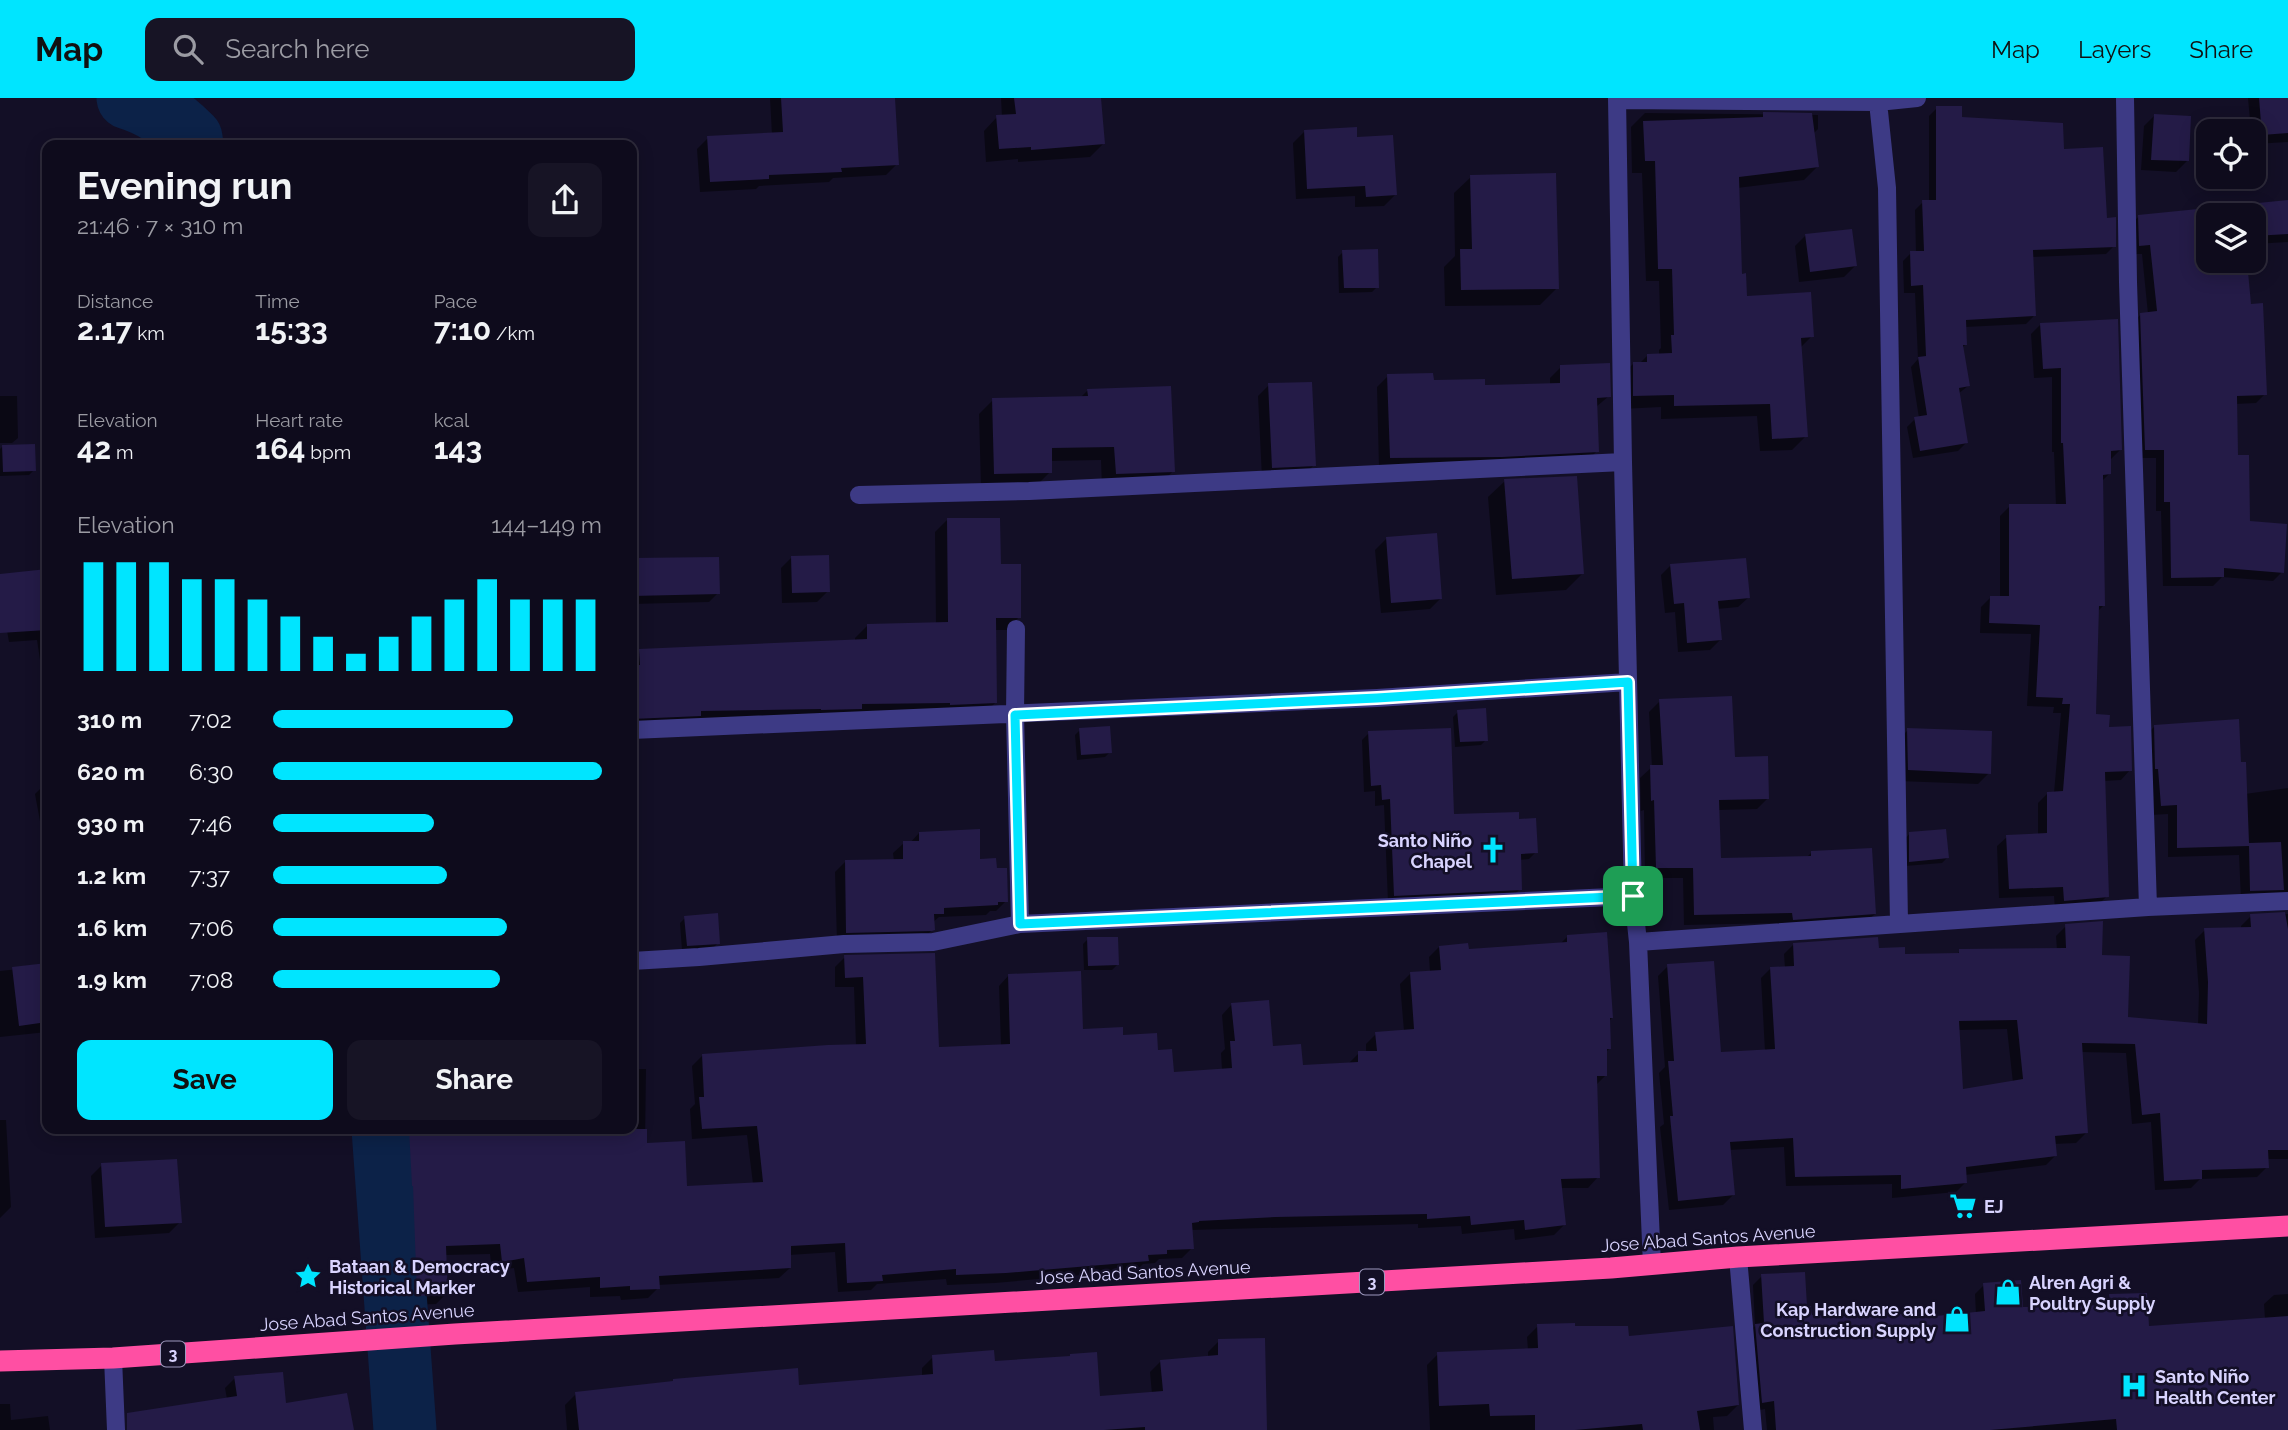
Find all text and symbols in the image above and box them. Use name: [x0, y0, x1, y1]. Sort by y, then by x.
search box: [145, 18, 635, 81]
text: Map: [35, 30, 103, 69]
icon: search: [169, 30, 207, 68]
text: Search here: [225, 34, 370, 64]
text: Map: [1991, 35, 2040, 64]
text: Layers: [2078, 35, 2151, 64]
text: Share: [2189, 35, 2253, 64]
map controls: [2196, 119, 2266, 273]
button: locate: [2196, 119, 2266, 189]
text: Evening run: [77, 163, 292, 208]
button: share: [528, 163, 602, 237]
button: layers: [2196, 203, 2266, 273]
text: 21:46 · 7 × 310 m: [77, 212, 243, 239]
text: Distance: [77, 290, 153, 312]
text: Time: [255, 290, 300, 312]
text: Pace: [434, 290, 477, 312]
text: 2.17: [77, 312, 132, 347]
text: 15:33: [255, 312, 328, 347]
text: 7:10: [434, 312, 491, 347]
text: km: [132, 322, 165, 344]
text: /km: [491, 322, 535, 344]
text: Elevation: [77, 409, 158, 431]
text: Heart rate: [255, 409, 343, 431]
text: kcal: [434, 409, 469, 431]
text: 42: [77, 431, 111, 466]
text: 164: [255, 431, 306, 466]
text: 143: [434, 431, 482, 466]
text: m: [111, 441, 133, 463]
text: bpm: [306, 441, 351, 463]
text: Elevation: [77, 511, 175, 538]
text: 144–149 m: [491, 511, 602, 538]
text: 310 m: [77, 706, 142, 733]
text: 7:02: [189, 706, 232, 733]
text: 620 m: [77, 758, 145, 785]
text: 6:30: [189, 758, 234, 785]
text: 930 m: [77, 810, 144, 837]
text: 7:46: [189, 810, 232, 837]
place label: Santo Niño Chapel: [1378, 830, 1472, 872]
church icon: Santo Niño Chapel: [1478, 835, 1508, 865]
text: 1.2 km: [77, 862, 146, 889]
text: 7:37: [189, 862, 230, 889]
pin: [1603, 866, 1663, 926]
icon: arrive: [1614, 877, 1652, 915]
text: 1.6 km: [77, 914, 147, 941]
text: 7:06: [189, 914, 234, 941]
text: 1.9 km: [77, 966, 147, 993]
text: 7:08: [189, 966, 233, 993]
button: Save: [77, 1040, 333, 1120]
button: Share: [347, 1040, 602, 1120]
supermarket icon: EJ: [1948, 1191, 1978, 1221]
place label: EJ: [1984, 1196, 2004, 1217]
street label: Jose Abad Santos Avenue: [1600, 1220, 1816, 1256]
place label: Bataan & Democracy Historical Marker: [329, 1256, 510, 1298]
street label: Jose Abad Santos Avenue: [1035, 1256, 1251, 1288]
place icon: Bataan & Democracy Historical Marker: [293, 1261, 323, 1291]
road number: 3: [1360, 1270, 1384, 1294]
place label: Alren Agri & Poultry Supply: [2029, 1272, 2155, 1314]
shop icon: Alren Agri & Poultry Supply: [1993, 1277, 2023, 1307]
street label: Jose Abad Santos Avenue: [259, 1299, 475, 1335]
place label: Kap Hardware and Construction Supply: [1760, 1299, 1936, 1341]
shop icon: Kap Hardware and Construction Supply: [1942, 1304, 1972, 1334]
road number: 3: [161, 1342, 185, 1366]
place label: Santo Niño Health Center: [2155, 1366, 2276, 1408]
hospital icon: Santo Niño Health Center: [2119, 1371, 2149, 1401]

